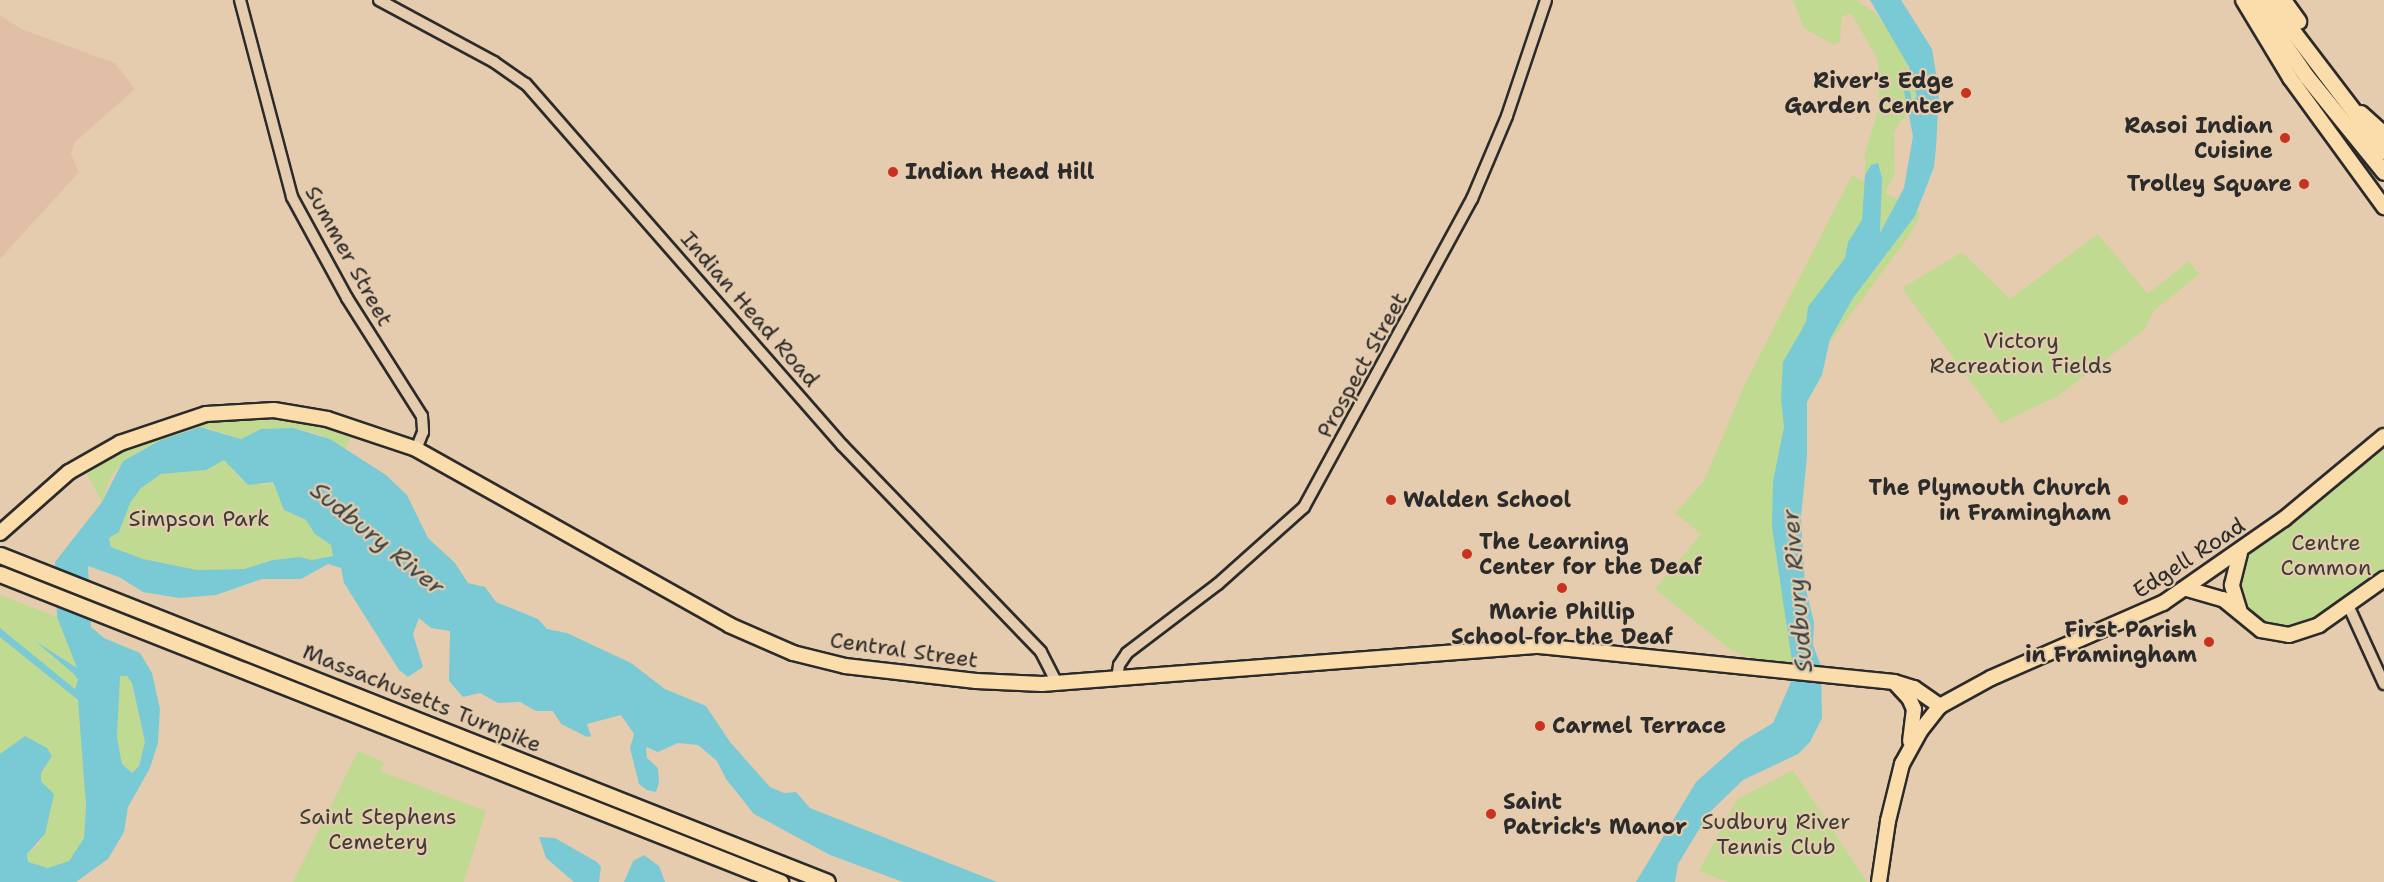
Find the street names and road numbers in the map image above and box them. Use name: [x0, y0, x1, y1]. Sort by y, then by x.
street label: Summer Street: [299, 181, 399, 331]
street label: Indian Head Road: [675, 226, 825, 392]
street label: Prospect Street: [1311, 288, 1413, 442]
street label: Edgell Road: [2128, 512, 2250, 604]
street label: Central Street: [828, 627, 980, 673]
street label: Massachusetts Turnpike: [299, 638, 545, 758]

